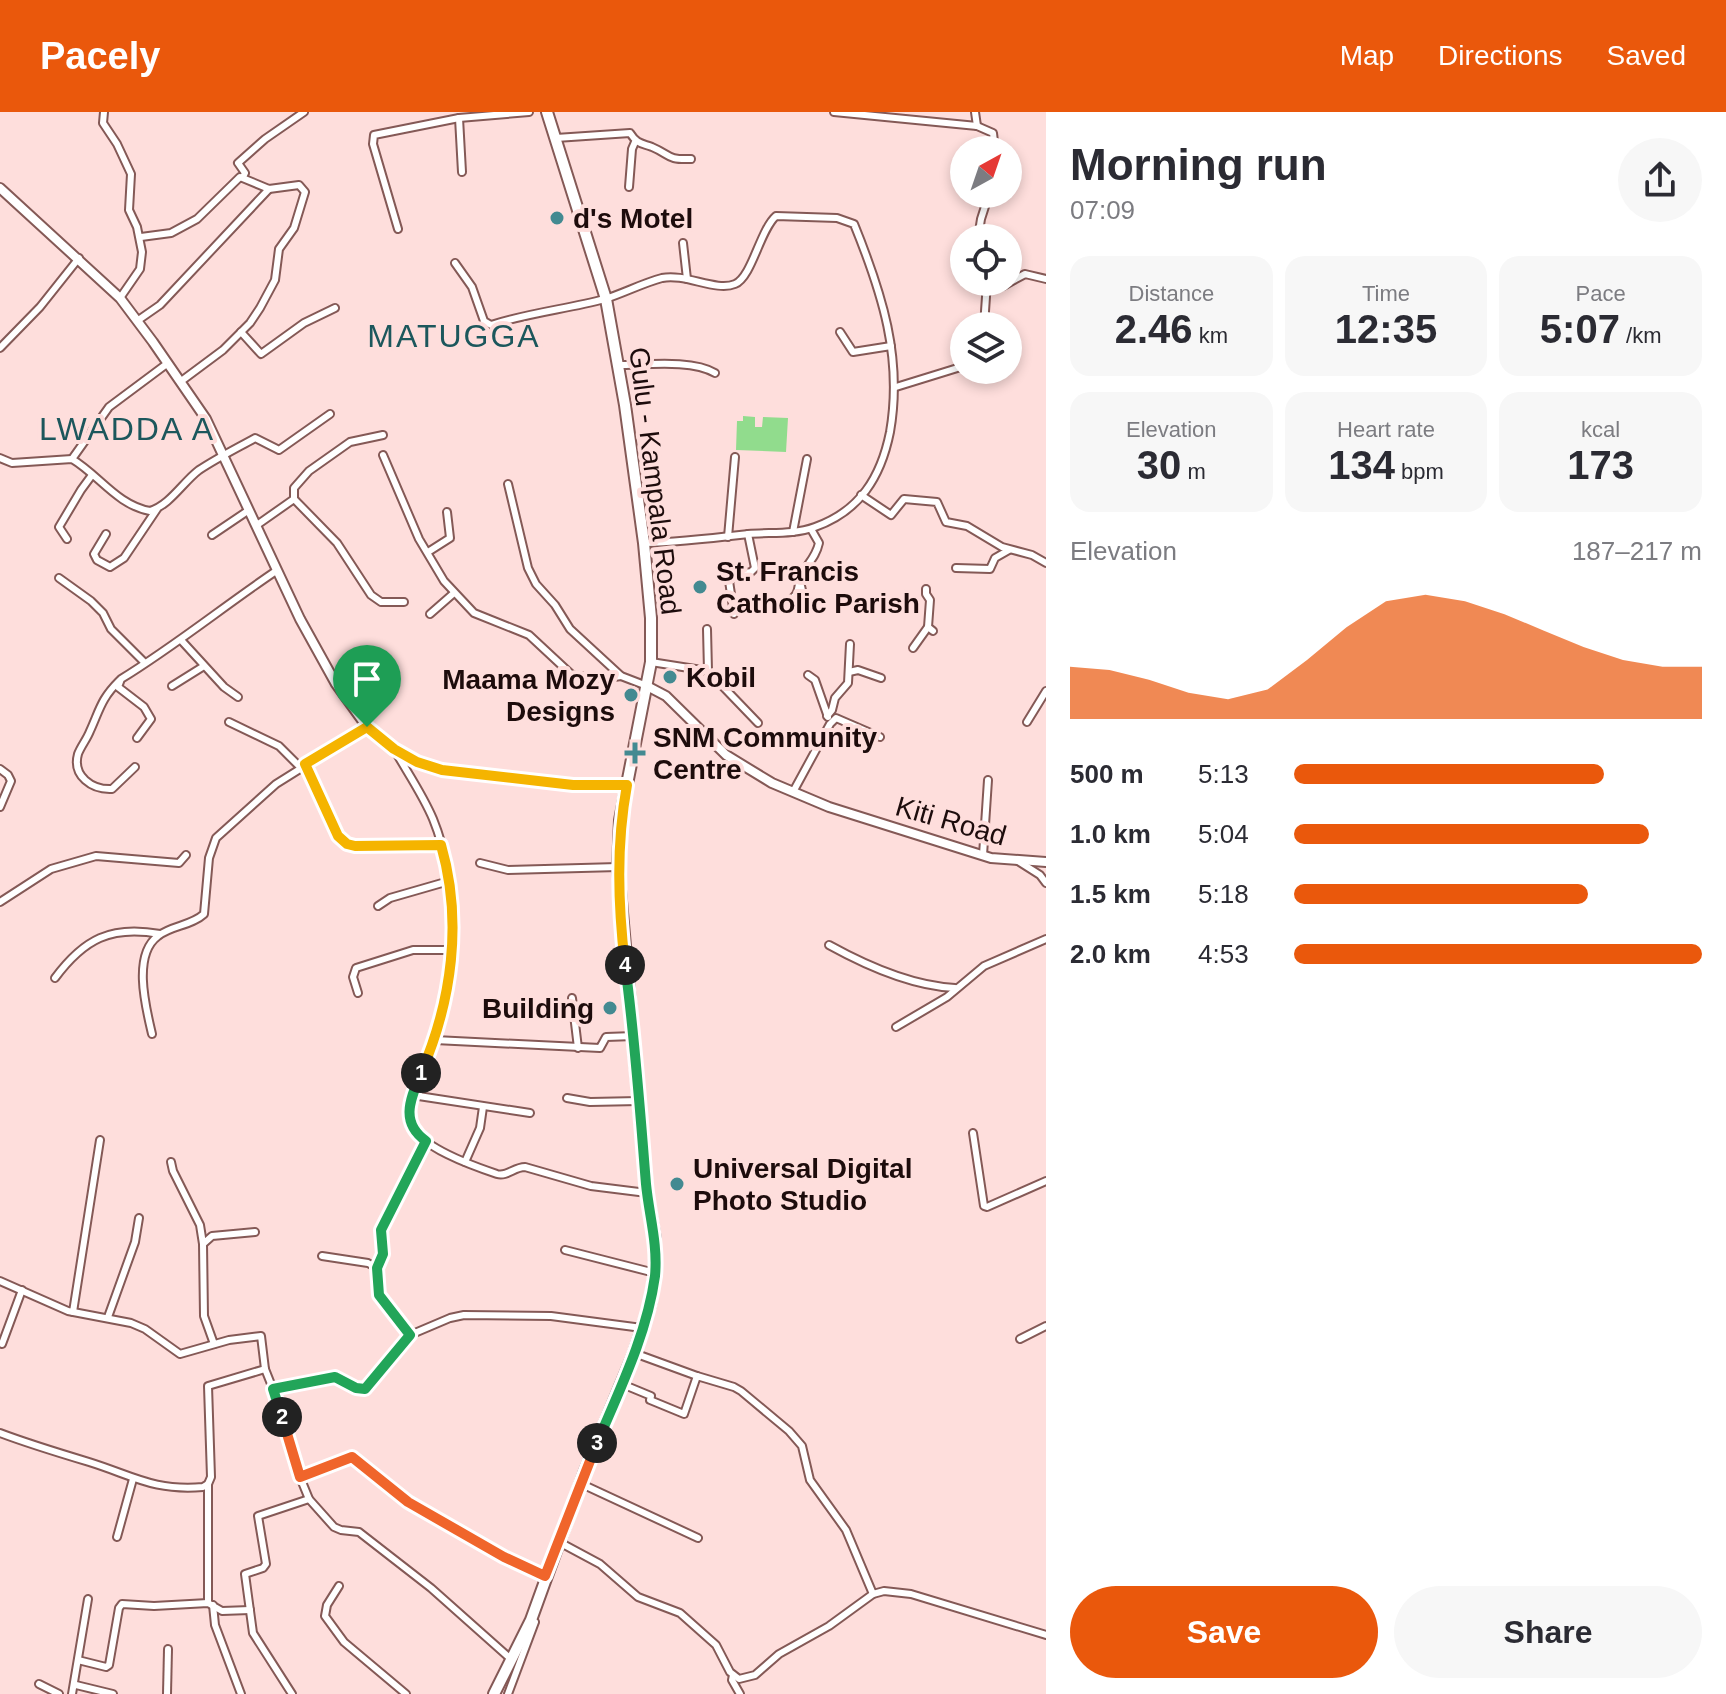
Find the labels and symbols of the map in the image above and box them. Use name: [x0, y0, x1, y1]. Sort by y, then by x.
north arrow: [950, 136, 1022, 208]
place label: d's Motel: [573, 203, 693, 234]
marker: d's Motel: [548, 209, 566, 227]
district label: MATUGGA: [367, 318, 541, 354]
street label: Gulu - Kampala Road: [623, 345, 687, 617]
district label: LWADDA A: [39, 411, 215, 447]
place label: St. Francis Catholic Parish: [716, 556, 920, 619]
marker: St. Francis Catholic Parish: [691, 578, 709, 596]
pin: [333, 645, 401, 727]
place label: Kobil: [686, 662, 756, 693]
place label: Maama Mozy Designs: [442, 664, 615, 727]
marker: Kobil: [661, 668, 679, 686]
marker: Maama Mozy Designs: [622, 686, 640, 704]
place label: SNM Community Centre: [653, 722, 877, 785]
marker: SNM Community Centre: [624, 742, 646, 764]
street label: Kiti Road: [892, 790, 1010, 852]
pin: 4: [605, 945, 645, 985]
place label: Building: [482, 993, 594, 1024]
marker: Building: [601, 999, 619, 1017]
pin: 1: [401, 1053, 441, 1093]
place label: Universal Digital Photo Studio: [693, 1153, 912, 1216]
marker: Universal Digital Photo Studio: [668, 1175, 686, 1193]
pin: 2: [262, 1397, 302, 1437]
pin: 3: [577, 1423, 617, 1463]

